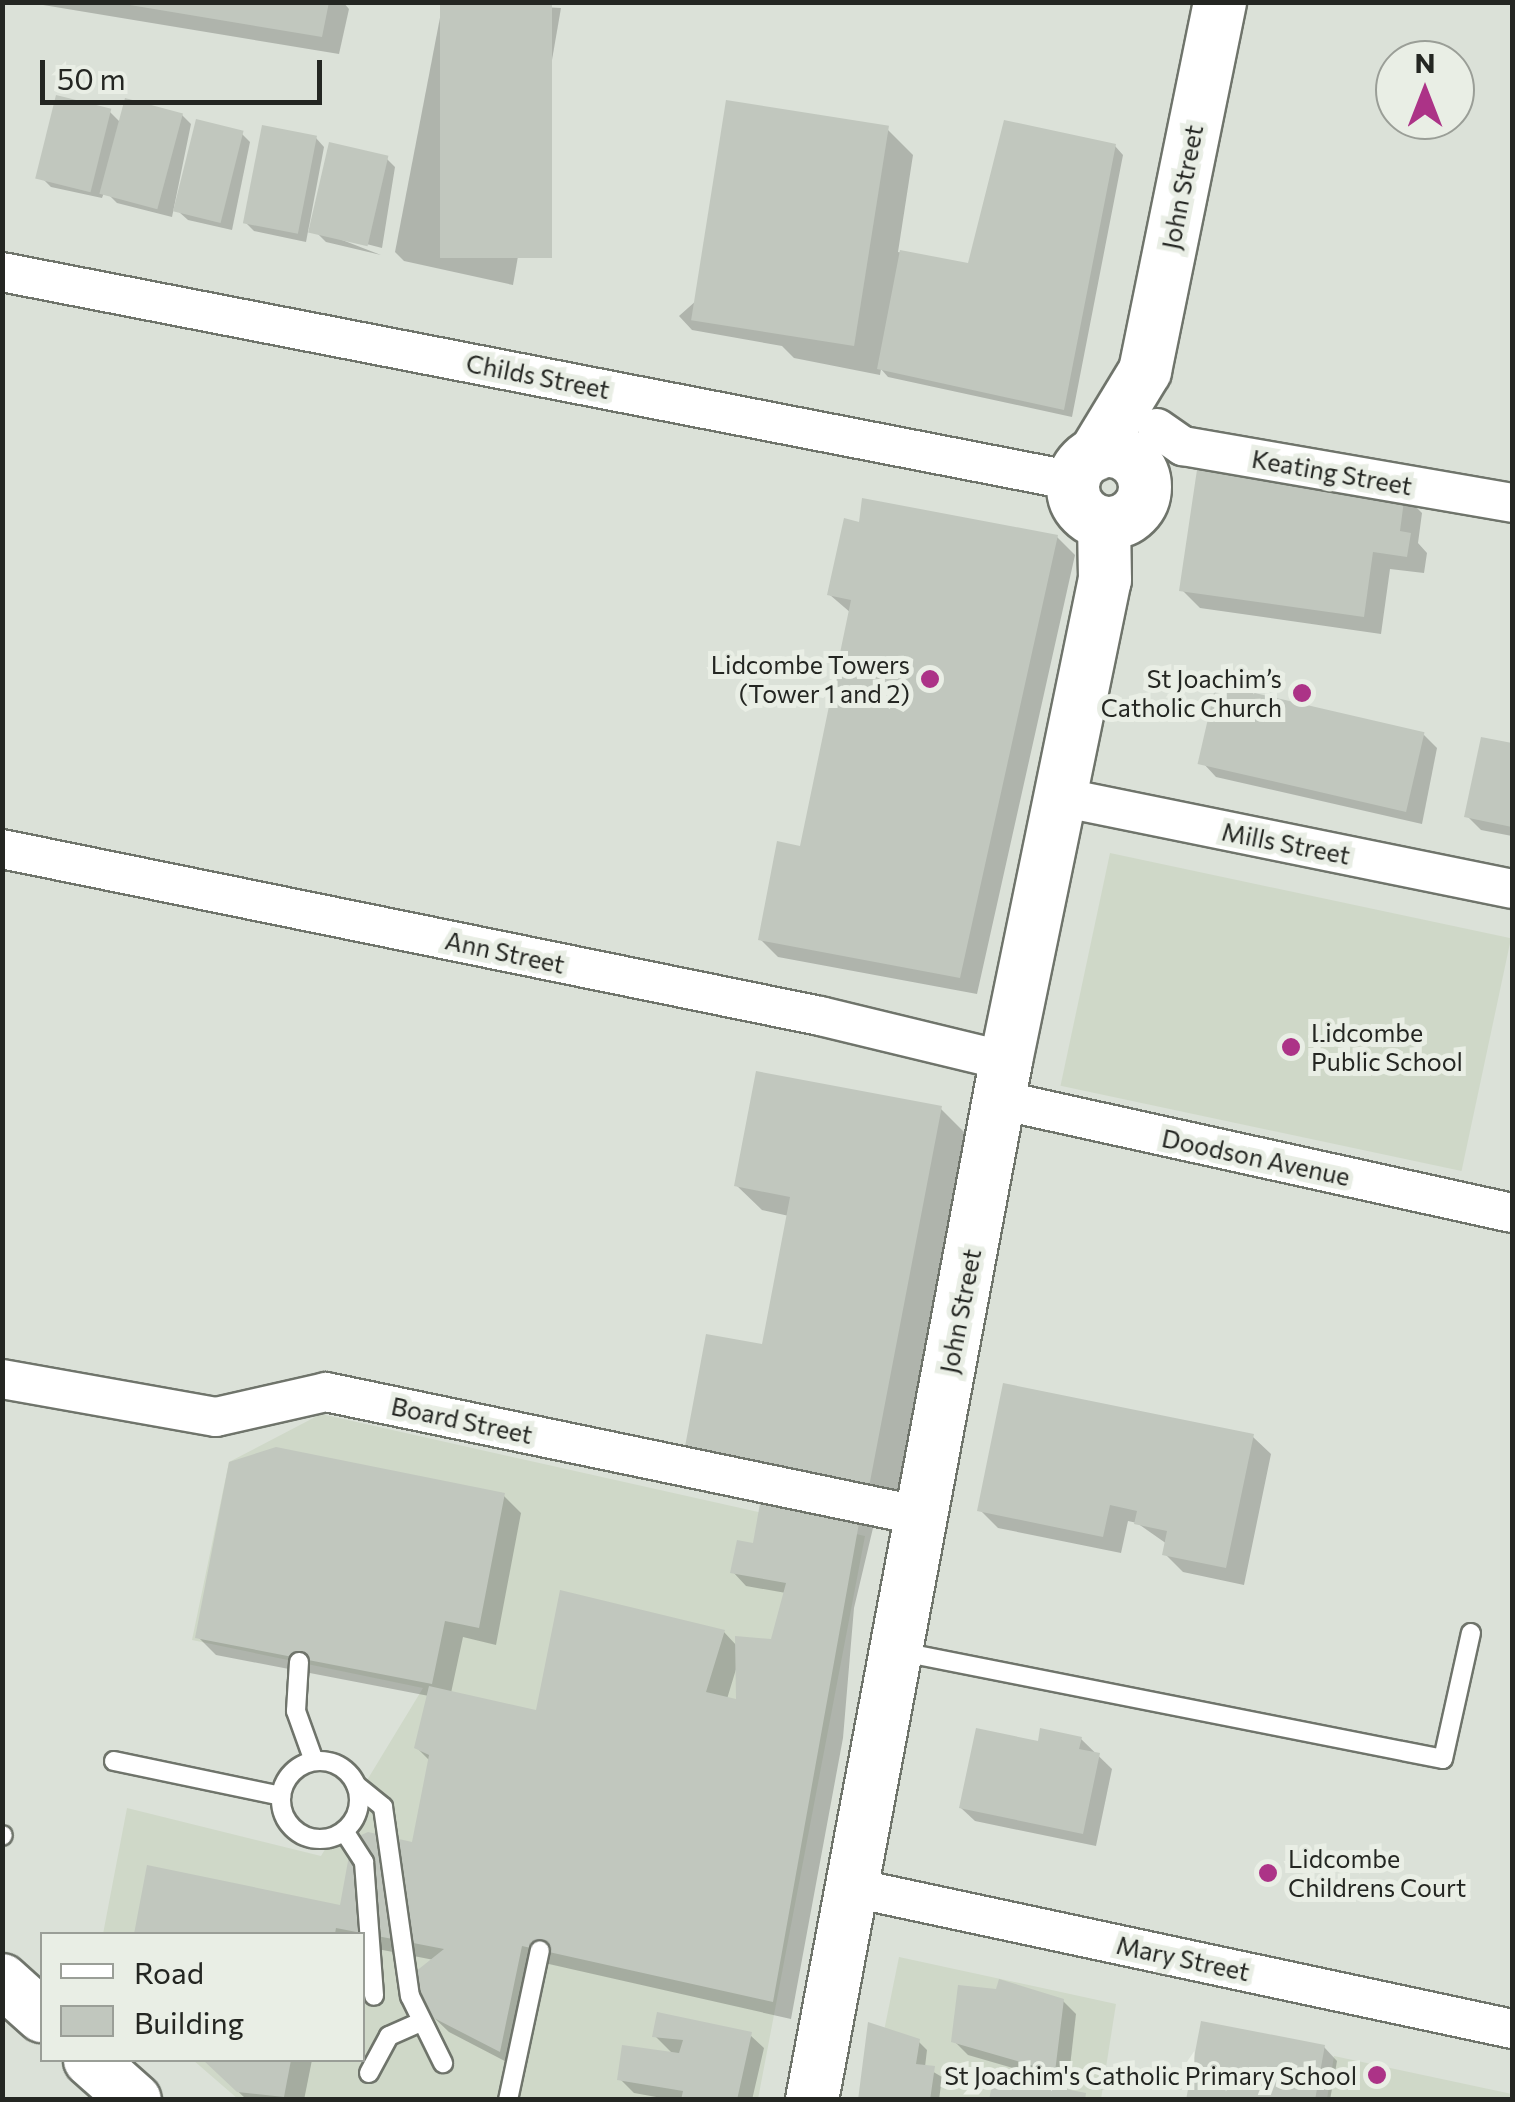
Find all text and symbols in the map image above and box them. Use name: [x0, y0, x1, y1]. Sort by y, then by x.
scale bar: [45, 40, 328, 102]
north arrow: [1375, 40, 1475, 140]
text: N: [1415, 45, 1436, 79]
text: 50 m: [57, 59, 126, 96]
street label: John Street: [1155, 122, 1209, 252]
street label: Childs Street: [464, 347, 612, 405]
street label: Keating Street: [1250, 443, 1414, 501]
place label: Lidcombe Towers (Tower 1 and 2): [711, 650, 910, 709]
place label: St Joachim’s Catholic Church: [1101, 664, 1282, 723]
marker: Lidcombe Towers (Tower 1 and 2): [919, 668, 941, 690]
marker: St Joachim’s Catholic Church: [1291, 682, 1313, 704]
street label: Mills Street: [1219, 816, 1353, 870]
street label: Ann Street: [443, 925, 567, 979]
place label: Lidcombe Public School: [1311, 1018, 1463, 1077]
marker: Lidcombe Public School: [1280, 1036, 1302, 1058]
street label: Doodson Avenue: [1159, 1122, 1353, 1192]
street label: John Street: [933, 1246, 987, 1376]
street label: Board Street: [389, 1390, 535, 1450]
place label: Lidcombe Childrens Court: [1288, 1844, 1466, 1903]
marker: Lidcombe Childrens Court: [1257, 1862, 1279, 1884]
street label: Mary Street: [1114, 1929, 1252, 1987]
legend: [40, 1932, 365, 2062]
text: Road: [134, 1953, 204, 1990]
text: Building: [134, 2003, 244, 2040]
place label: St Joachim's Catholic Primary School: [944, 2060, 1357, 2090]
marker: St Joachim's Catholic Primary School: [1366, 2064, 1388, 2086]

